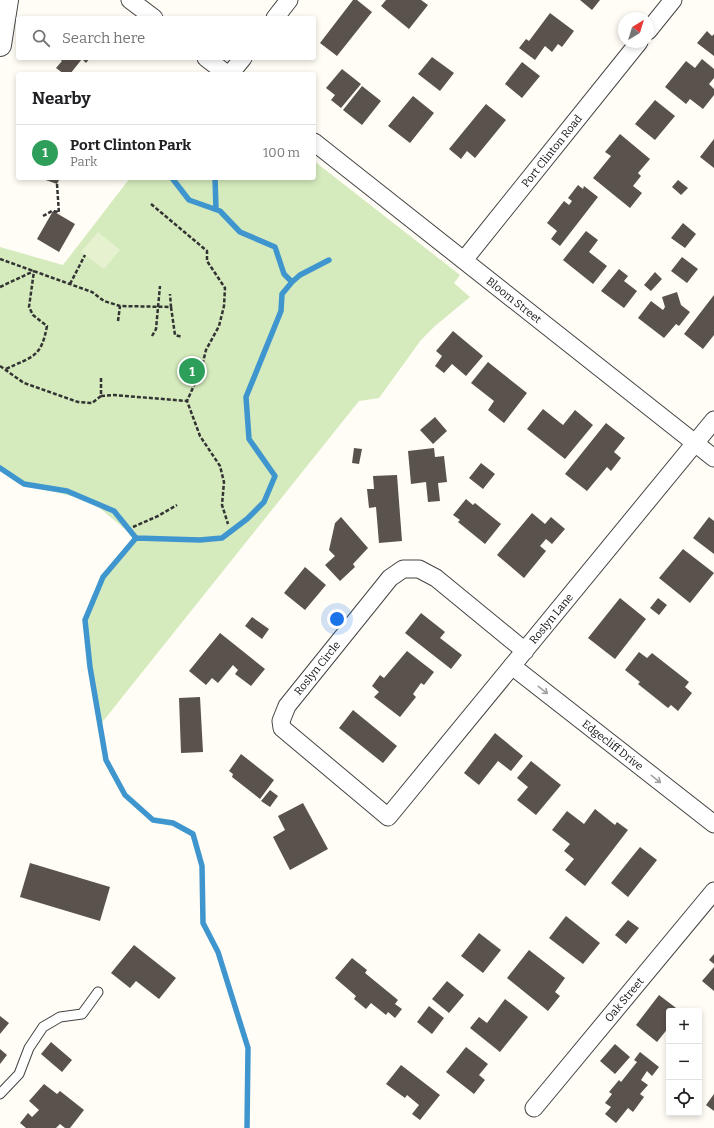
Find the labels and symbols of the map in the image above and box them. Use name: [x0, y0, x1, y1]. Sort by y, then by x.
north arrow: [618, 12, 654, 48]
street label: Port Clinton Road: [519, 112, 585, 190]
street label: Bloom Street: [484, 275, 544, 326]
pin: 1: [179, 356, 205, 386]
street label: Roslyn Lane: [527, 591, 576, 647]
your location: [327, 609, 347, 629]
street label: Roslyn Circle: [292, 639, 343, 698]
one-way arrow: [538, 685, 549, 694]
street label: Edgecliff Drive: [579, 717, 646, 773]
one-way arrow: [651, 775, 662, 783]
street label: Oak Street: [602, 975, 647, 1025]

